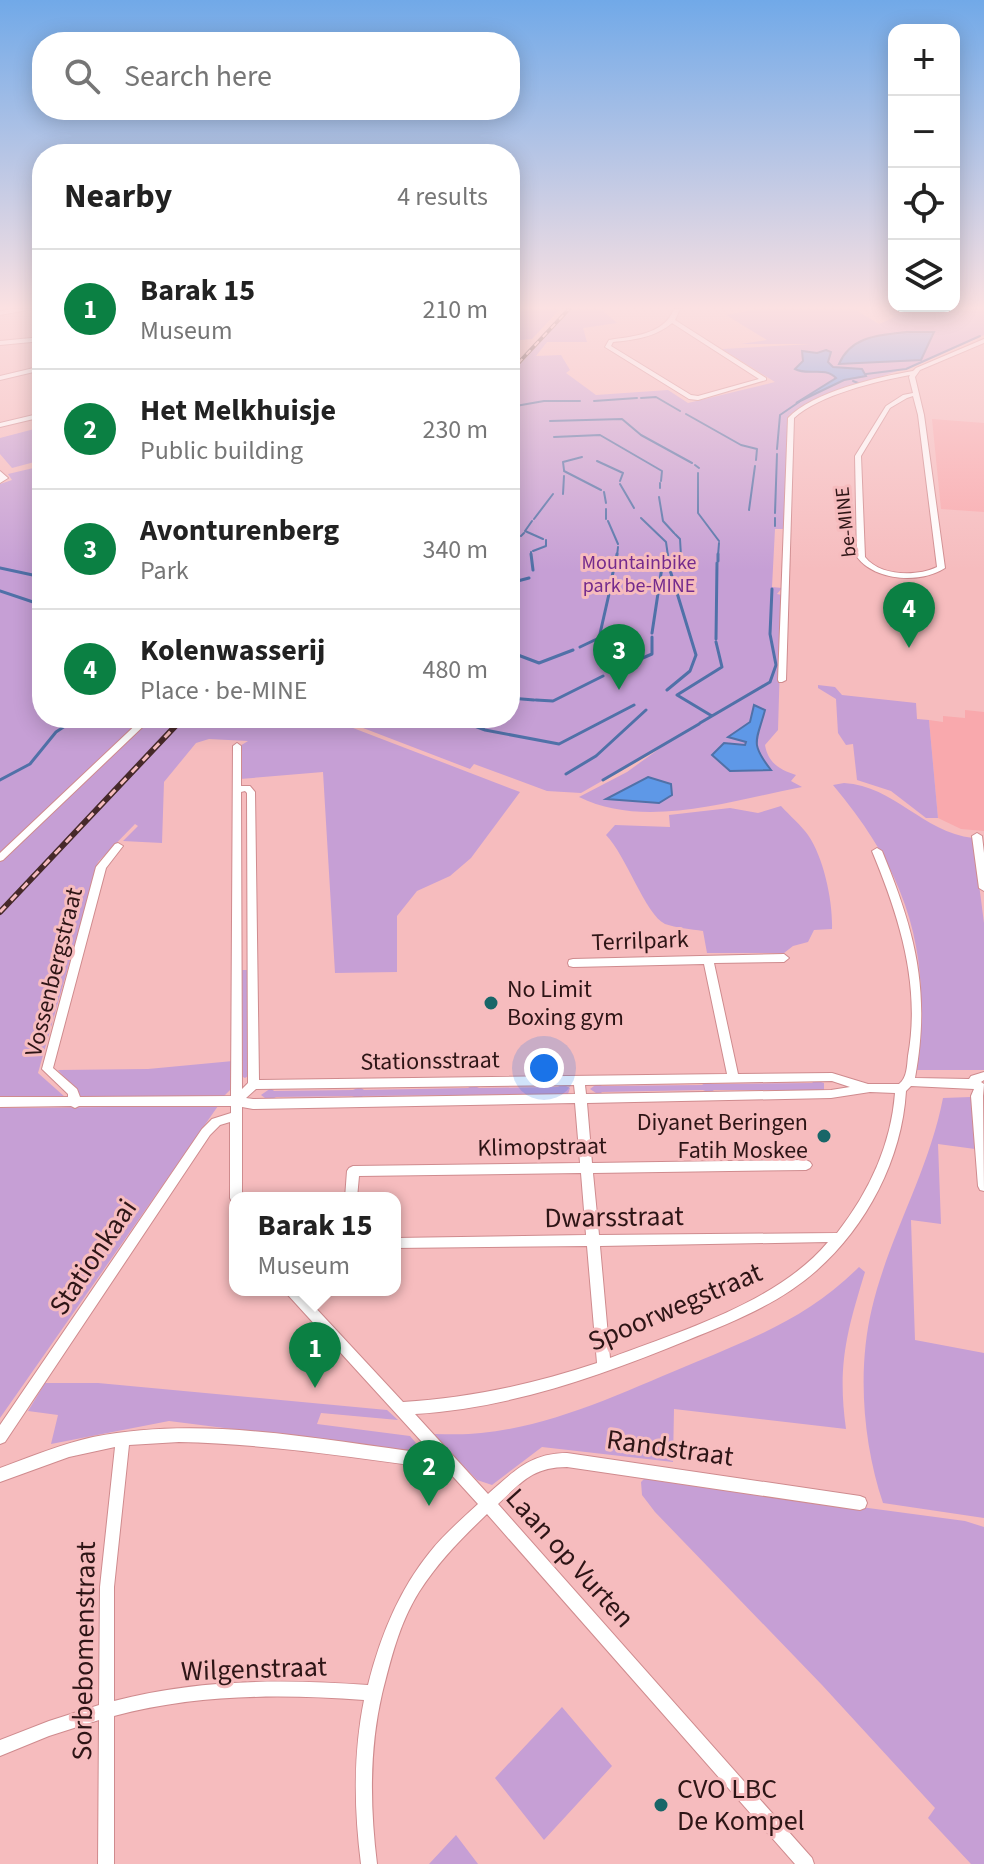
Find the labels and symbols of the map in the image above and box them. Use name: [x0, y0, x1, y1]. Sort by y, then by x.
street label: be-MINE: [828, 485, 864, 559]
park label: Mountainbike park be-MINE: [582, 549, 697, 600]
pin: 4: [883, 582, 935, 648]
pin: 3: [593, 624, 645, 690]
street label: Vossenbergstraat: [16, 884, 92, 1060]
street label: Terrilpark: [591, 922, 689, 960]
place label: No Limit Boxing gym: [507, 972, 624, 1035]
marker: No Limit Boxing gym: [482, 994, 500, 1012]
street label: Stationsstraat: [360, 1042, 500, 1080]
your location: [524, 1048, 564, 1088]
place label: Diyanet Beringen Fatih Moskee: [637, 1105, 808, 1168]
marker: Diyanet Beringen Fatih Moskee: [815, 1127, 833, 1145]
street label: Klimopstraat: [477, 1128, 607, 1166]
street label: Stationkaai: [39, 1191, 147, 1323]
street label: Dwarsstraat: [544, 1196, 685, 1238]
street label: Spoorwegstraat: [582, 1252, 769, 1362]
pin: 1: [289, 1322, 341, 1388]
street label: Randstraat: [604, 1419, 737, 1477]
pin: 2: [403, 1440, 455, 1506]
street label: Laan op Vurten: [496, 1479, 644, 1637]
street label: Sorbebomenstraat: [62, 1540, 106, 1761]
street label: Wilgenstraat: [180, 1646, 328, 1692]
place label: CVO LBC De Kompel: [677, 1769, 805, 1841]
marker: CVO LBC De Kompel: [652, 1796, 670, 1814]

